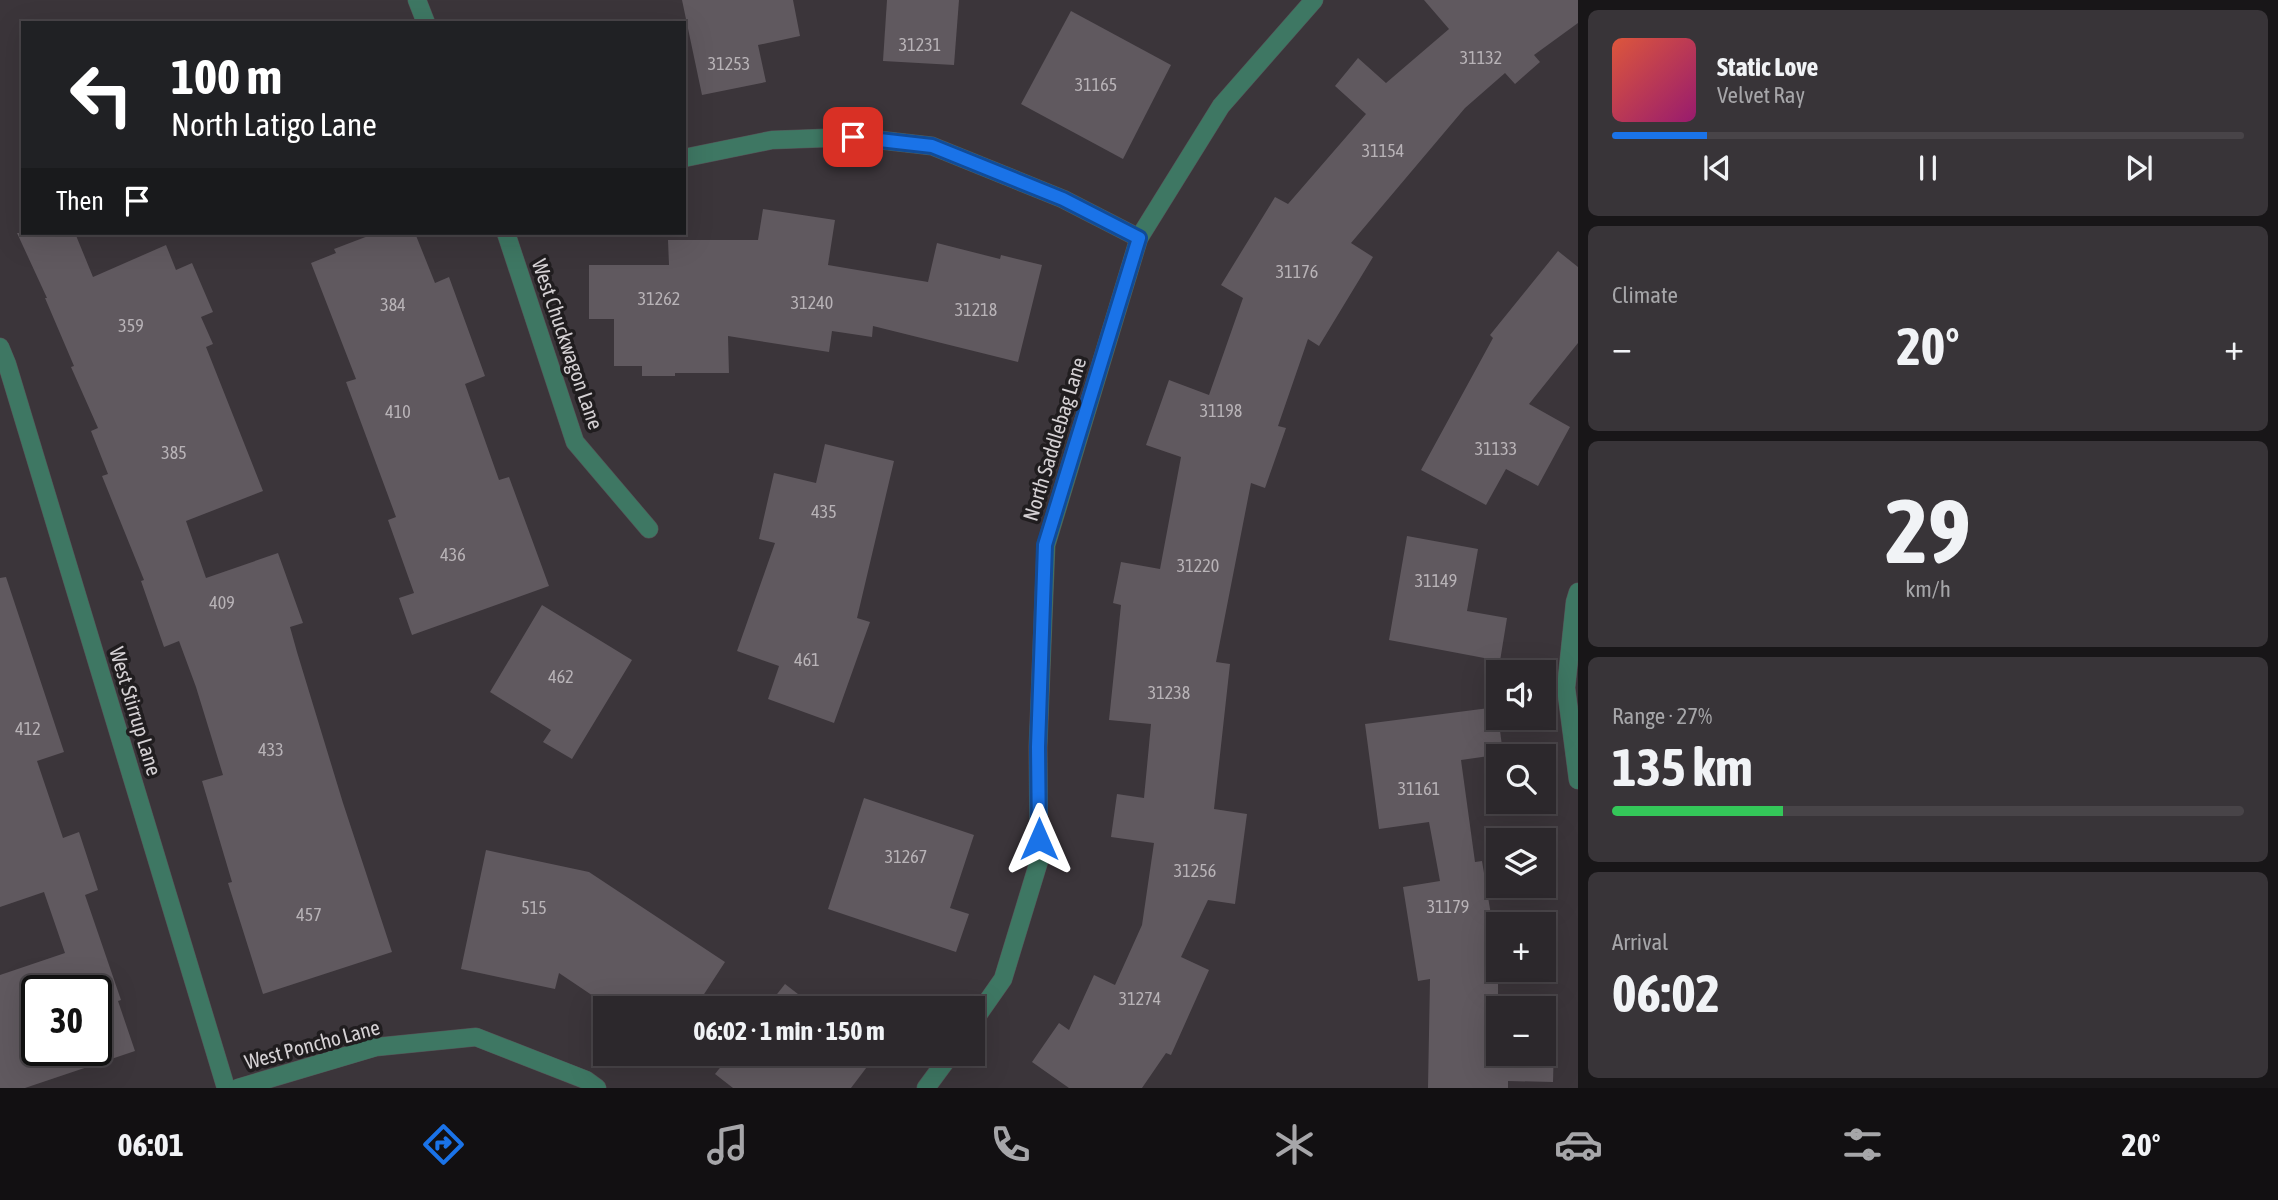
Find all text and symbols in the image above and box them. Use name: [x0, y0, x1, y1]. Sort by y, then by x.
house number: 31231: [899, 34, 941, 55]
house number: 31132: [1460, 47, 1502, 68]
text: 100 m: [171, 48, 282, 104]
icon: left: [56, 49, 147, 140]
text: Static Love: [1717, 52, 1818, 82]
house number: 31253: [708, 53, 750, 74]
house number: 31165: [1075, 74, 1117, 95]
text: Velvet Ray: [1717, 82, 1805, 108]
text: North Latigo Lane: [171, 106, 377, 143]
pin: [823, 107, 883, 167]
icon: arrive: [834, 118, 872, 156]
house number: 31154: [1362, 140, 1404, 161]
icon: previous: [1698, 149, 1736, 187]
icon: pause: [1909, 149, 1947, 187]
icon: next: [2120, 149, 2158, 187]
icon: arrive: [118, 182, 156, 220]
text: Then: [56, 186, 104, 216]
street label: West Chuckwagon Lane: [528, 256, 608, 432]
house number: 31176: [1276, 261, 1318, 282]
text: Climate: [1612, 282, 1678, 308]
house number: 31262: [638, 288, 680, 309]
house number: 31240: [791, 292, 833, 313]
house number: 384: [380, 294, 406, 315]
house number: 31218: [955, 299, 997, 320]
house number: 359: [118, 315, 144, 336]
text: 20°: [1896, 316, 1960, 376]
text: −: [1612, 325, 1632, 368]
text: +: [2224, 325, 2244, 368]
street label: North Saddlebag Lane: [1018, 354, 1090, 524]
house number: 31198: [1200, 400, 1242, 421]
house number: 410: [385, 401, 411, 422]
house number: 31133: [1475, 438, 1517, 459]
house number: 385: [161, 442, 187, 463]
text: 29: [1885, 478, 1971, 582]
house number: 435: [811, 501, 837, 522]
house number: 436: [440, 544, 466, 565]
house number: 31220: [1177, 555, 1219, 576]
house number: 31149: [1415, 570, 1457, 591]
text: km/h: [1905, 576, 1951, 602]
house number: 409: [209, 592, 235, 613]
street label: West Stirrup Lane: [105, 644, 167, 778]
house number: 461: [794, 649, 820, 670]
map controls: [1486, 660, 1556, 1066]
button: sound: [1486, 660, 1556, 730]
house number: 462: [548, 666, 574, 687]
house number: 31238: [1148, 682, 1190, 703]
text: Range · 27%: [1612, 703, 1712, 729]
house number: 412: [15, 718, 41, 739]
text: 135 km: [1612, 737, 1753, 797]
house number: 433: [258, 739, 284, 760]
button: search: [1486, 744, 1556, 814]
house number: 31161: [1398, 778, 1440, 799]
position arrow: [1002, 802, 1076, 876]
button: layers: [1486, 828, 1556, 898]
house number: 31267: [885, 846, 927, 867]
house number: 31256: [1174, 860, 1216, 881]
house number: 31179: [1427, 896, 1469, 917]
house number: 515: [521, 897, 547, 918]
house number: 457: [296, 904, 322, 925]
button: +: [1486, 912, 1556, 982]
text: Arrival: [1612, 929, 1668, 955]
text: 06:02: [1612, 963, 1720, 1023]
speed limit sign: 30: [21, 975, 112, 1066]
house number: 31274: [1119, 988, 1161, 1009]
button: −: [1486, 996, 1556, 1066]
street label: West Poncho Lane: [242, 1014, 382, 1074]
text: 06:02 · 1 min · 150 m: [693, 1016, 885, 1046]
icon: directions: [419, 1120, 468, 1169]
icon: music: [703, 1120, 752, 1169]
icon: phone: [986, 1120, 1035, 1169]
icon: climate: [1270, 1120, 1319, 1169]
icon: car: [1554, 1120, 1603, 1169]
icon: filters: [1838, 1120, 1887, 1169]
text: 06:01: [117, 1126, 184, 1163]
text: 20°: [2122, 1126, 2161, 1163]

